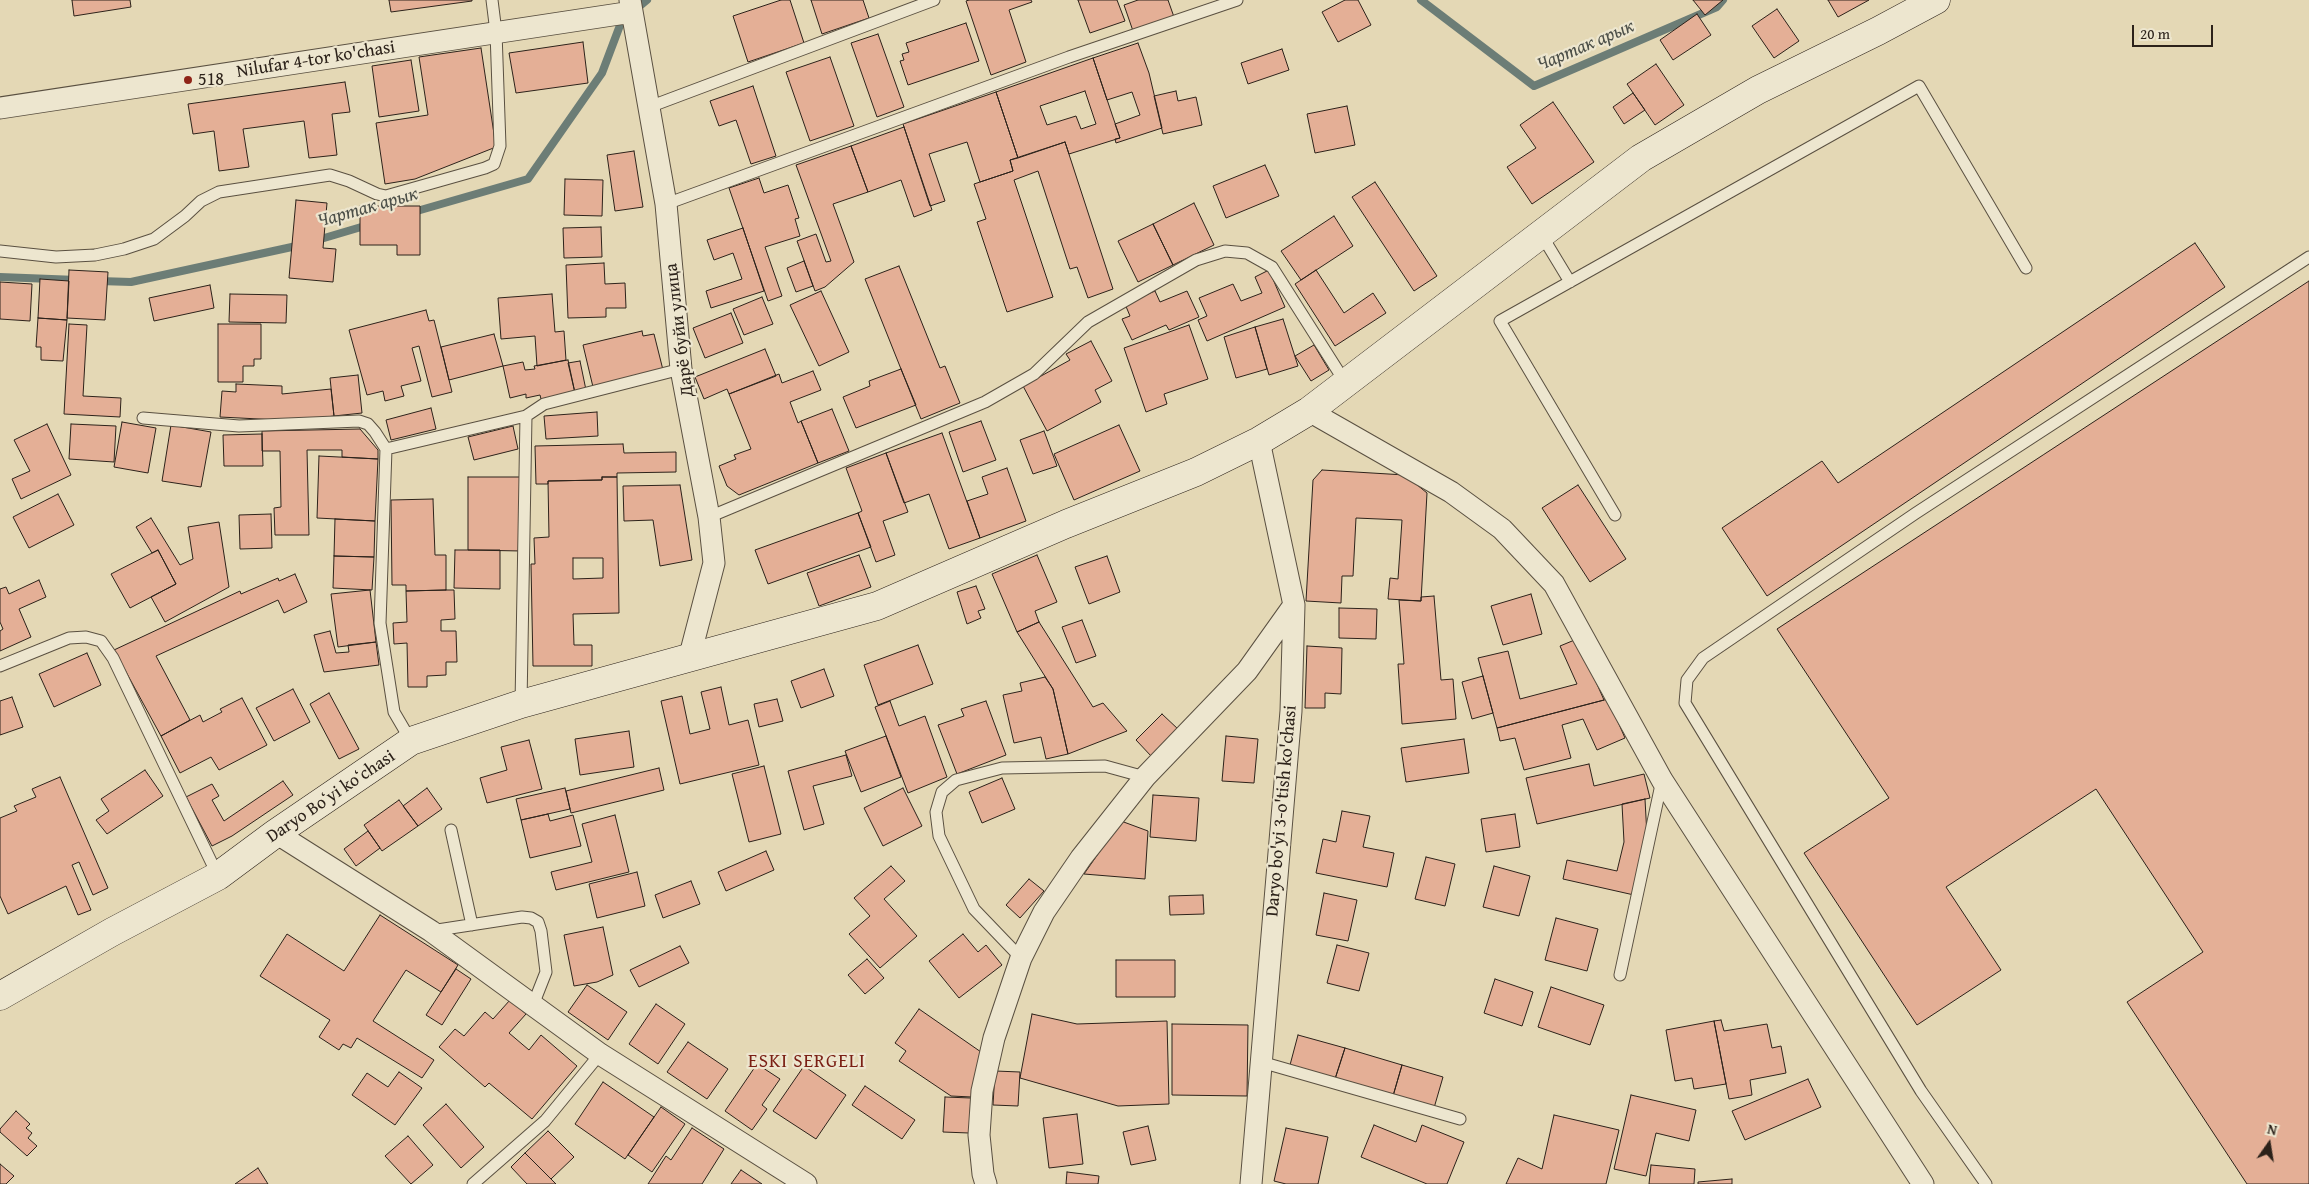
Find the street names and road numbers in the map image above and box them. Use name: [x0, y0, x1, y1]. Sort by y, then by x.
street label: Nilufar 4-tor ko'chasi: [235, 37, 397, 83]
street label: Дарё буйи улица: [661, 262, 699, 398]
street label: Daryo bo'yi 3-o'tish ko'chasi: [1262, 704, 1302, 918]
street label: Daryo Boʻyi koʻchasi: [263, 746, 399, 848]

